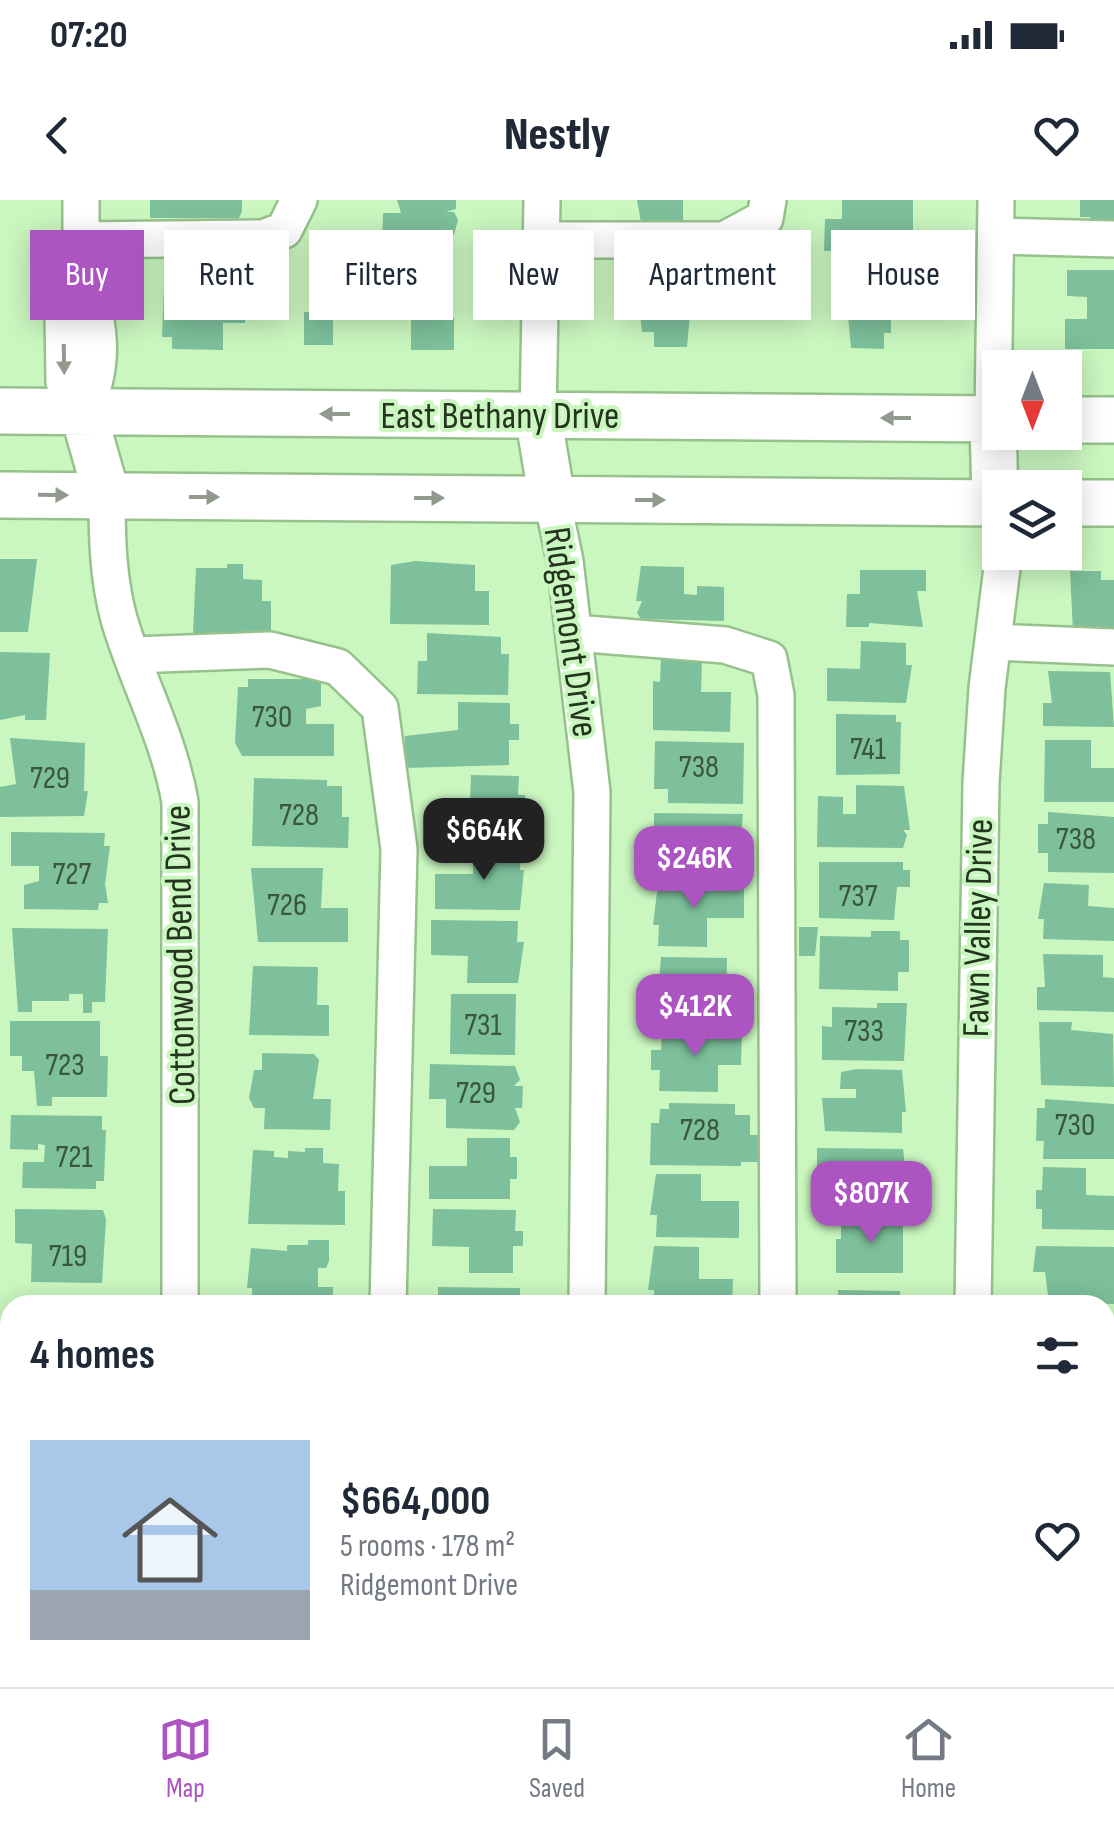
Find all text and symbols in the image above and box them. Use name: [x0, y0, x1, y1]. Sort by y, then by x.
text: 07:20: [50, 13, 128, 58]
icon: back: [30, 108, 85, 163]
text: Nestly: [504, 108, 610, 163]
icon: heart: [1029, 108, 1084, 163]
chip: Buy: [30, 230, 144, 320]
chip: Rent: [164, 230, 289, 320]
chip: Filters: [309, 230, 453, 320]
chip: New: [473, 230, 594, 320]
chip: Apartment: [614, 230, 811, 320]
chip: House: [831, 230, 975, 320]
one-way arrow: [56, 344, 72, 376]
north arrow: [982, 350, 1082, 450]
map controls: [982, 350, 1082, 570]
street label: East Bethany Drive: [381, 394, 619, 439]
one-way arrow: [319, 405, 351, 421]
one-way arrow: [879, 410, 911, 426]
button: layers: [982, 470, 1082, 570]
one-way arrow: [38, 488, 70, 504]
one-way arrow: [189, 489, 221, 505]
one-way arrow: [414, 491, 446, 507]
one-way arrow: [634, 492, 666, 508]
street label: Ridgemont Drive: [534, 524, 608, 740]
house number: 730: [252, 698, 292, 737]
house number: 741: [850, 730, 886, 769]
house number: 738: [679, 748, 719, 787]
house number: 729: [30, 759, 70, 798]
house number: 728: [279, 796, 319, 835]
pin: $664K: [414, 798, 554, 883]
street label: Cottonwood Bend Drive: [155, 805, 206, 1105]
text: $664K: [445, 811, 523, 850]
street label: Fawn Valley Drive: [954, 818, 1003, 1038]
house number: 738: [1056, 820, 1096, 859]
pin: $246K: [624, 826, 764, 911]
text: $246K: [656, 839, 732, 878]
house number: 727: [53, 855, 92, 894]
house number: 737: [838, 877, 878, 916]
house number: 726: [267, 886, 307, 925]
pin: $412K: [625, 974, 765, 1059]
text: $412K: [658, 987, 732, 1026]
house number: 731: [464, 1006, 502, 1045]
house number: 733: [844, 1012, 884, 1051]
house number: 723: [45, 1046, 85, 1085]
house number: 729: [456, 1074, 496, 1113]
house number: 730: [1055, 1106, 1095, 1145]
house number: 728: [680, 1111, 720, 1150]
house number: 721: [55, 1138, 93, 1177]
pin: $807K: [801, 1161, 941, 1246]
text: $807K: [833, 1174, 909, 1213]
house number: 719: [49, 1237, 87, 1276]
icon: filters: [1030, 1328, 1085, 1383]
text: 4 homes: [30, 1330, 155, 1381]
text: $664,000: [340, 1476, 490, 1527]
icon: home: [110, 1480, 230, 1600]
icon: heart: [1030, 1513, 1085, 1568]
text: 5 rooms · 178 m²: [340, 1527, 515, 1566]
text: Ridgemont Drive: [340, 1566, 518, 1605]
tab: Map: [158, 1712, 213, 1805]
tab: Saved: [529, 1712, 585, 1805]
tab: Home: [901, 1712, 956, 1805]

